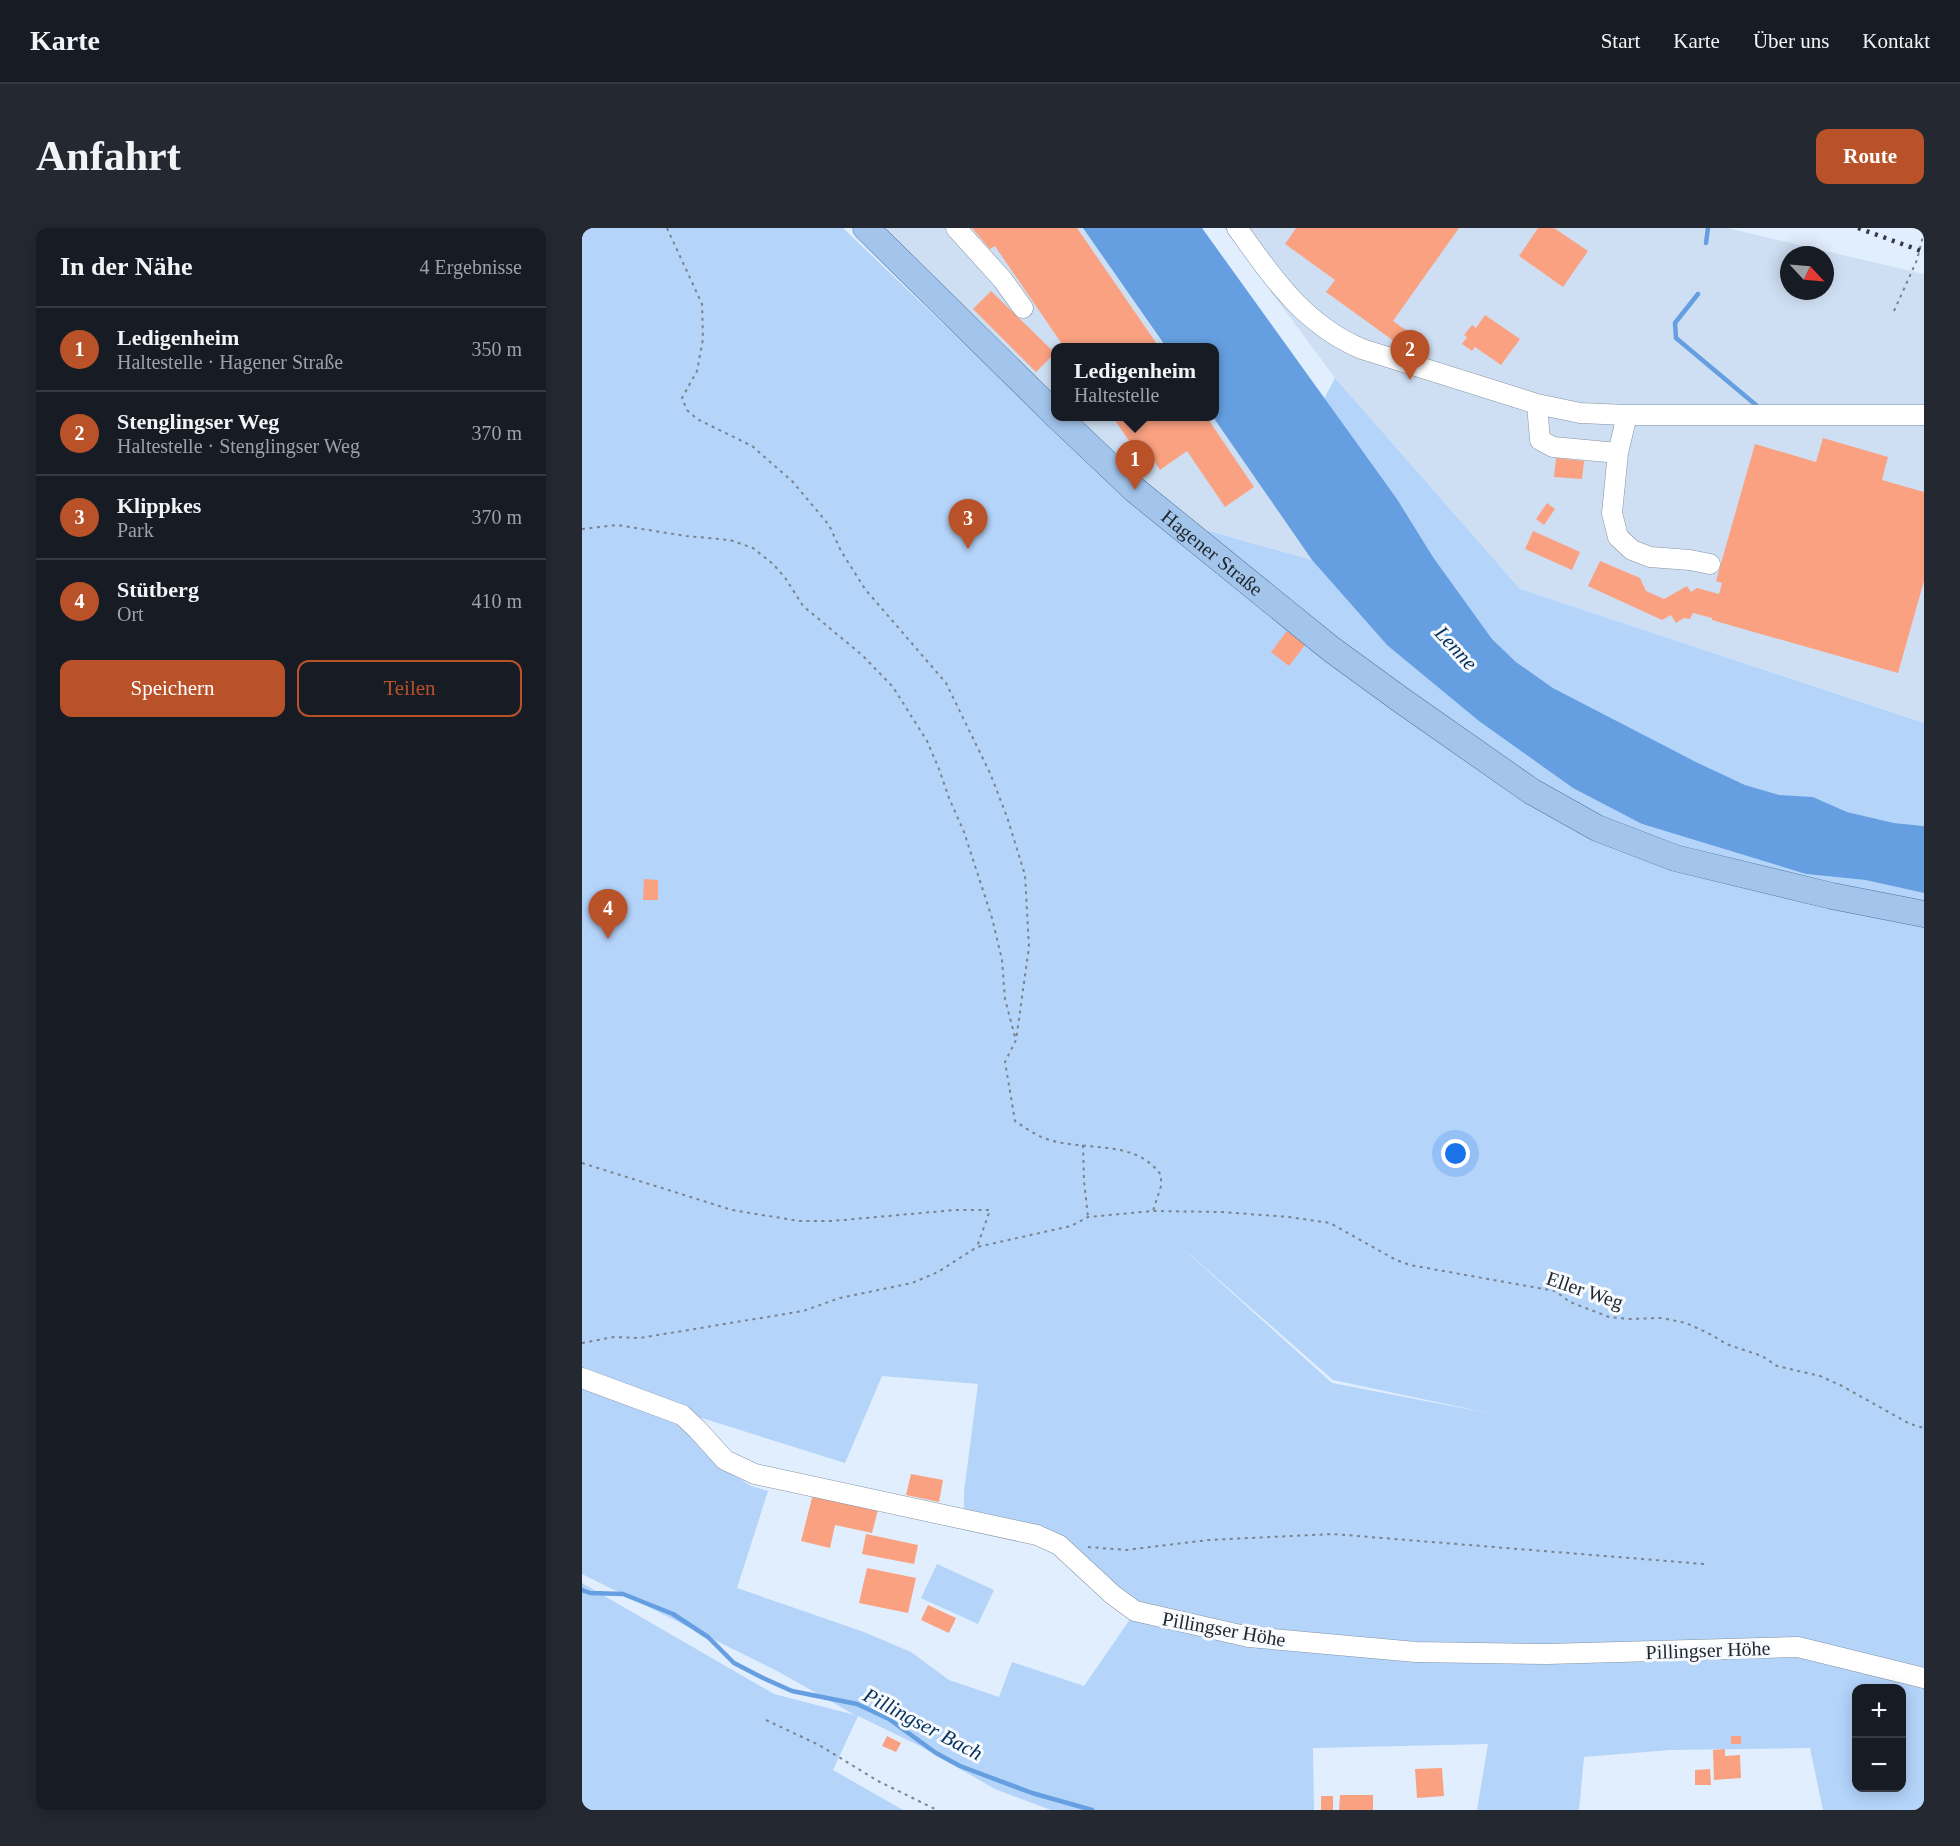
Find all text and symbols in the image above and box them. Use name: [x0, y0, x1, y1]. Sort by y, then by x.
text: Karte: [30, 25, 100, 56]
text: Start: [1601, 29, 1640, 53]
text: Karte: [1673, 29, 1720, 53]
text: Über uns: [1753, 29, 1829, 53]
text: Kontakt: [1862, 29, 1930, 53]
button: Route: [1816, 129, 1924, 184]
text: Anfahrt: [36, 133, 181, 179]
north arrow: [1780, 246, 1834, 300]
text: In der Nähe: [60, 252, 192, 281]
text: 4 Ergebnisse: [420, 256, 522, 278]
text: Ledigenheim: [117, 325, 239, 350]
pin: 2: [1390, 330, 1430, 380]
text: 1: [75, 338, 85, 360]
text: 350 m: [471, 338, 522, 360]
popup: [1051, 343, 1219, 421]
text: Haltestelle · Hagener Straße: [117, 351, 343, 373]
text: Ledigenheim: [1074, 358, 1196, 383]
text: Haltestelle: [1074, 384, 1159, 406]
text: Stenglingser Weg: [117, 409, 279, 434]
text: 2: [75, 422, 85, 444]
text: 370 m: [471, 422, 522, 444]
text: Haltestelle · Stenglingser Weg: [117, 435, 360, 457]
pin: 1: [1116, 440, 1154, 490]
text: Klippkes: [117, 493, 201, 518]
pin: 3: [948, 500, 988, 549]
street label: Hagener Straße: [1157, 505, 1267, 600]
text: 3: [75, 506, 85, 528]
text: 370 m: [471, 506, 522, 528]
text: Park: [117, 519, 154, 541]
text: Stütberg: [117, 577, 199, 602]
text: 4: [75, 590, 85, 612]
text: 410 m: [471, 590, 522, 612]
text: Ort: [117, 603, 144, 625]
water label: Lenne: [1429, 620, 1482, 675]
button: Speichern: [60, 660, 285, 717]
button: Teilen: [297, 660, 522, 717]
pin: 4: [588, 890, 628, 939]
your location: [1441, 1139, 1470, 1168]
street label: Eller Weg: [1543, 1267, 1626, 1314]
street label: Pillingser Höhe: [1160, 1607, 1288, 1652]
street label: Pillingser Höhe: [1645, 1637, 1771, 1664]
water label: Pillingser Bach: [859, 1682, 987, 1765]
map controls: [1852, 1684, 1906, 1792]
button: +: [1852, 1684, 1906, 1738]
button: −: [1852, 1738, 1906, 1792]

